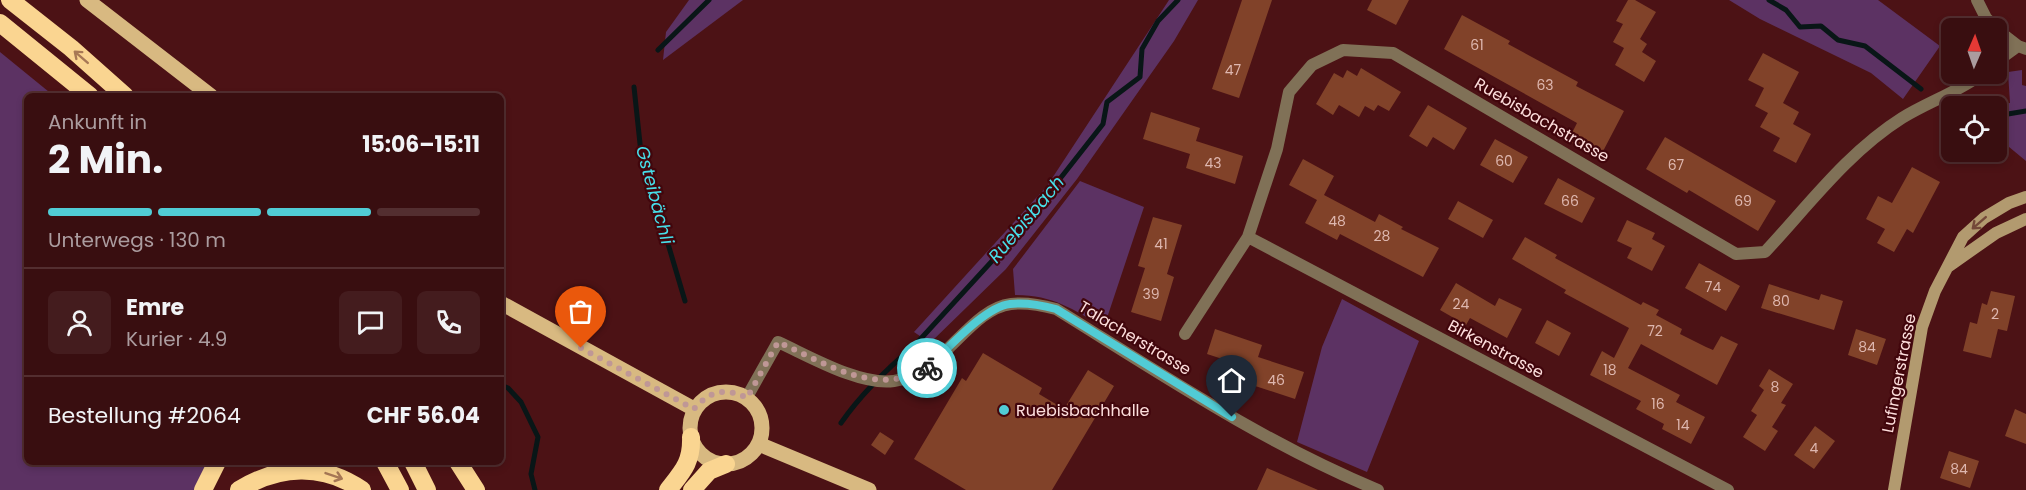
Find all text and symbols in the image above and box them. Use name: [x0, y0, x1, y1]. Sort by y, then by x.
north arrow: [1941, 18, 2007, 84]
map controls: [1941, 18, 2007, 162]
house number: 61: [1470, 35, 1484, 55]
one-way arrow: [74, 50, 89, 64]
house number: 47: [1225, 60, 1242, 80]
street label: Ruebisbachstrasse: [1470, 72, 1614, 168]
house number: 63: [1536, 75, 1554, 95]
button: locate: [1941, 96, 2007, 162]
text: Ankunft in: [48, 108, 147, 136]
text: 15:06–15:11: [362, 129, 480, 160]
text: 2 Min.: [48, 132, 163, 187]
water label: Gsteibächli: [630, 143, 680, 248]
house number: 60: [1495, 151, 1513, 171]
house number: 43: [1204, 153, 1222, 173]
house number: 67: [1668, 155, 1685, 175]
water label: Ruebisbach: [982, 170, 1070, 268]
house number: 66: [1561, 191, 1579, 211]
house number: 69: [1734, 191, 1752, 211]
house number: 48: [1328, 211, 1346, 231]
one-way arrow: [1972, 216, 1987, 230]
text: Unterwegs · 130 m: [48, 226, 226, 254]
house number: 28: [1374, 226, 1391, 246]
house number: 41: [1154, 234, 1168, 254]
house number: 74: [1705, 277, 1721, 297]
house number: 39: [1142, 284, 1160, 304]
pin: [555, 286, 606, 348]
button: person: [48, 291, 111, 354]
button: chat: [339, 291, 402, 354]
button: phone: [417, 291, 480, 354]
house number: 80: [1772, 291, 1790, 311]
text: Emre: [126, 292, 184, 323]
house number: 24: [1453, 294, 1470, 314]
icon: bag: [564, 295, 597, 328]
street label: Talacherstrasse: [1074, 295, 1196, 381]
house number: 2: [1991, 304, 1999, 324]
street label: Lufingerstrasse: [1876, 311, 1922, 435]
street label: Birkenstrasse: [1444, 314, 1548, 384]
house number: 72: [1647, 321, 1663, 341]
text: Kurier · 4.9: [126, 325, 227, 353]
house number: 84: [1858, 337, 1876, 357]
courier: [897, 338, 957, 398]
icon: bike: [911, 352, 944, 385]
pin: [1206, 355, 1257, 417]
house number: 18: [1603, 360, 1617, 380]
icon: home: [1215, 364, 1248, 397]
house number: 46: [1267, 370, 1285, 390]
house number: 8: [1771, 377, 1780, 397]
house number: 16: [1651, 394, 1665, 414]
place label: Ruebisbachhalle: [1016, 399, 1150, 422]
text: Bestellung #2064: [48, 400, 241, 431]
text: CHF 56.04: [367, 400, 480, 431]
marker: Ruebisbachhalle: [997, 403, 1011, 417]
house number: 14: [1676, 415, 1690, 435]
house number: 4: [1810, 438, 1819, 458]
house number: 84: [1950, 459, 1968, 479]
one-way arrow: [324, 471, 343, 482]

